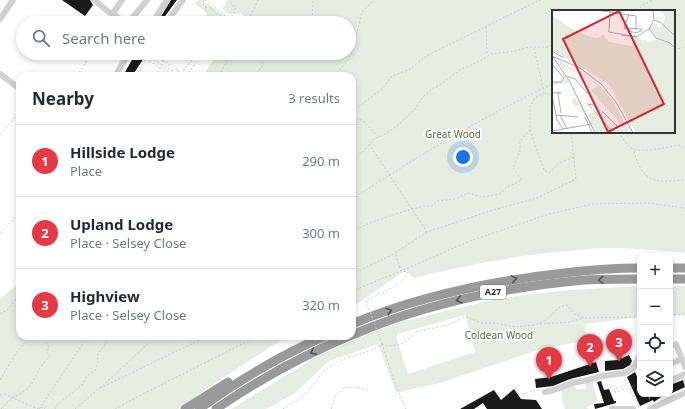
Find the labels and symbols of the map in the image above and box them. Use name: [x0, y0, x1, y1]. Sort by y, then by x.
inset map: [552, 10, 675, 133]
park label: Great Wood: [425, 127, 481, 141]
your location: [453, 147, 473, 167]
one-way arrow: [511, 275, 518, 284]
one-way arrow: [598, 275, 604, 284]
road number: A27: [480, 285, 506, 299]
one-way arrow: [455, 295, 462, 303]
one-way arrow: [385, 307, 392, 316]
park label: Coldean Wood: [465, 328, 533, 342]
pin: 3: [606, 329, 632, 362]
pin: 2: [577, 334, 603, 367]
one-way arrow: [310, 347, 318, 355]
pin: 1: [536, 347, 562, 380]

